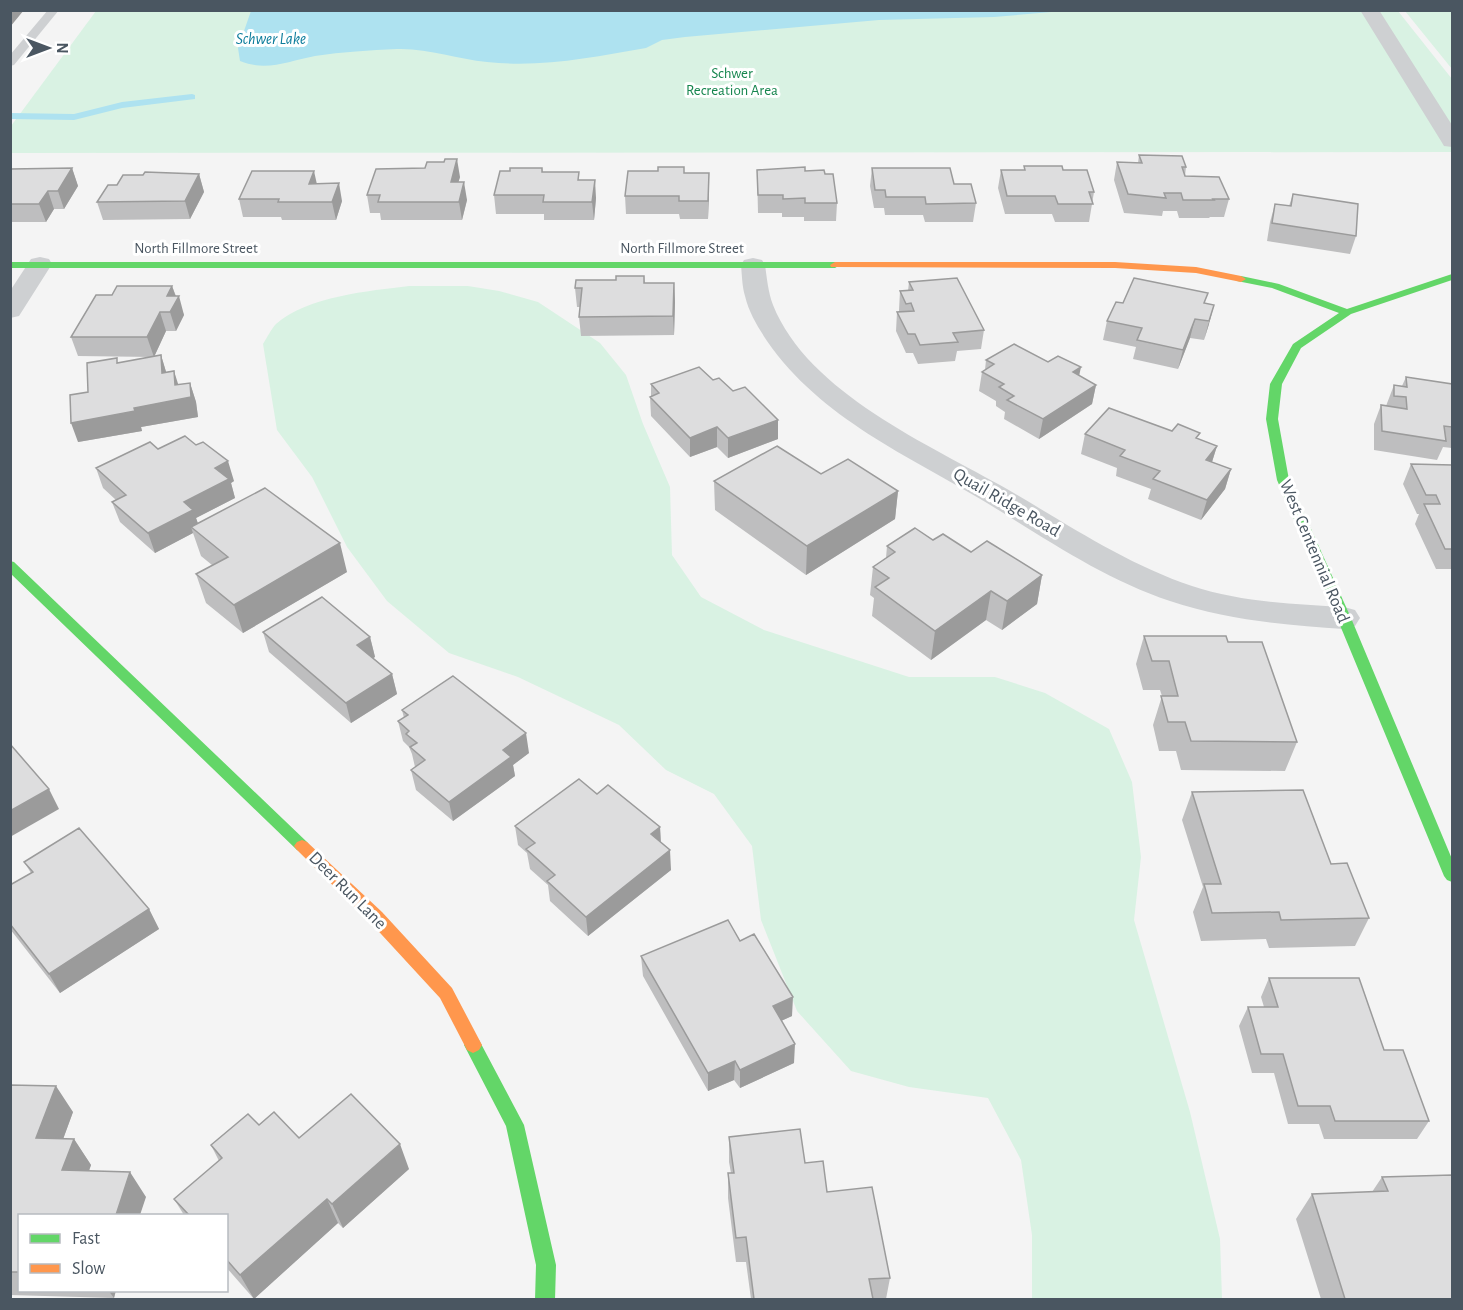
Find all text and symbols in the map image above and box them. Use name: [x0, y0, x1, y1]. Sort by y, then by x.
north arrow: [18, 18, 78, 78]
water label: Schwer Lake: [236, 31, 306, 47]
text: N: [54, 42, 70, 54]
park label: Schwer Recreation Area: [686, 66, 778, 98]
street label: North Fillmore Street: [134, 241, 258, 256]
street label: North Fillmore Street: [620, 241, 744, 256]
street label: Quail Ridge Road: [950, 465, 1063, 541]
street label: West Centennial Road: [1276, 477, 1352, 626]
street label: Deer Run Lane: [305, 849, 389, 933]
legend: [18, 1214, 228, 1292]
text: Fast: [72, 1230, 100, 1248]
text: Slow: [72, 1260, 105, 1278]

